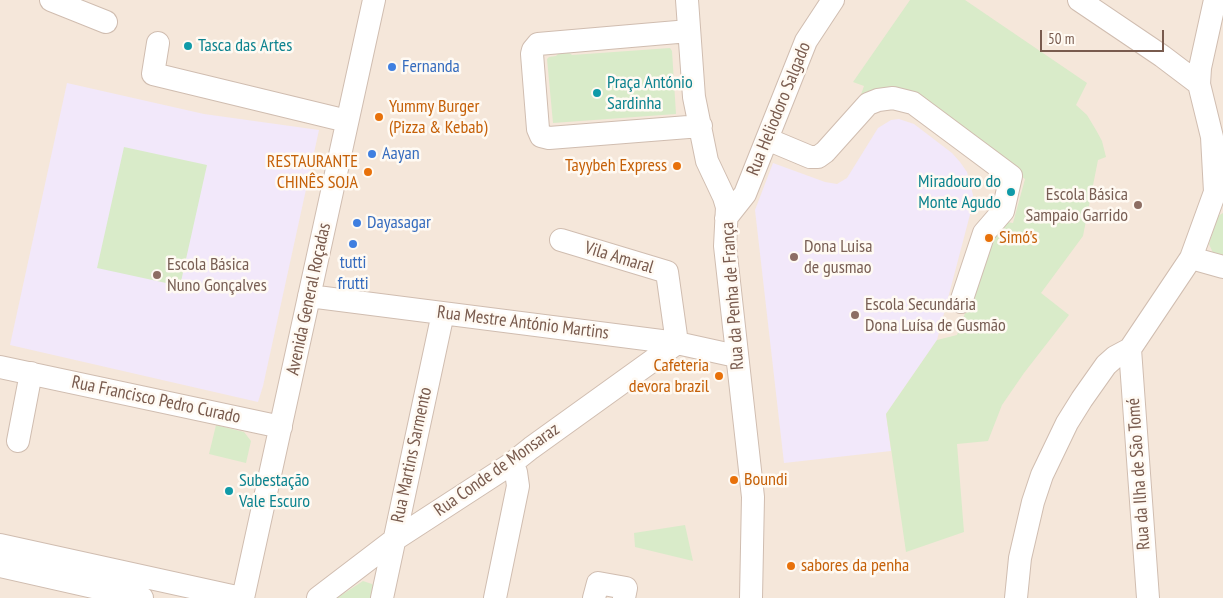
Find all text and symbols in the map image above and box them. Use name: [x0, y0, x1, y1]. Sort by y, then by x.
scale bar: [1043, 20, 1167, 52]
text: 50 m: [1048, 29, 1074, 48]
place label: Tasca das Artes: [198, 35, 292, 57]
street label: Rua Heliodoro Salgado: [742, 39, 816, 179]
marker: Tasca das Artes: [182, 40, 194, 52]
place label: Fernanda: [402, 56, 460, 78]
marker: Fernanda: [386, 61, 398, 73]
place label: Praça António Sardinha: [607, 72, 693, 115]
marker: Praça António Sardinha: [591, 87, 603, 99]
place label: Yummy Burger (Pizza & Kebab): [389, 96, 487, 138]
marker: Yummy Burger (Pizza & Kebab): [373, 111, 385, 123]
place label: Aayan: [382, 143, 420, 165]
marker: Aayan: [366, 148, 378, 160]
place label: RESTAURANTE CHINÊS SOJA: [267, 151, 358, 193]
place label: Tayybeh Express: [565, 155, 667, 177]
marker: Tayybeh Express: [671, 160, 683, 172]
marker: RESTAURANTE CHINÊS SOJA: [362, 166, 374, 178]
place label: Miradouro do Monte Agudo: [918, 171, 1001, 213]
place label: Escola Básica Sampaio Garrido: [1025, 184, 1128, 226]
marker: Miradouro do Monte Agudo: [1005, 186, 1017, 198]
marker: Escola Básica Sampaio Garrido: [1132, 199, 1144, 211]
place label: Dayasagar: [367, 212, 431, 234]
marker: Dayasagar: [351, 217, 363, 229]
street label: Avenida General Roçadas: [282, 221, 336, 377]
street label: Rua da Penha de França: [717, 221, 749, 371]
place label: Simó's: [999, 227, 1038, 249]
marker: Simó's: [983, 232, 995, 244]
place label: Dona Luisa de gusmao: [804, 236, 872, 278]
street label: Vila Amaral: [582, 237, 656, 279]
marker: tutti frutti: [347, 238, 359, 250]
marker: Dona Luisa de gusmao: [788, 251, 800, 263]
place label: tutti frutti: [337, 252, 369, 294]
place label: Escola Básica Nuno Gonçalves: [167, 254, 267, 296]
marker: Escola Básica Nuno Gonçalves: [151, 269, 163, 281]
place label: Escola Secundária Dona Luísa de Gusmão: [865, 294, 1006, 336]
street label: Rua Mestre António Martins: [436, 302, 610, 344]
marker: Escola Secundária Dona Luísa de Gusmão: [849, 309, 861, 321]
place label: Cafeteria devora brazil: [629, 355, 709, 398]
marker: Cafeteria devora brazil: [713, 370, 725, 382]
street label: Rua Francisco Pedro Curado: [70, 372, 242, 428]
street label: Rua Martins Sarmento: [387, 385, 437, 525]
street label: Rua da Ilha de São Tomé: [1123, 397, 1155, 551]
street label: Rua Conde de Monsaraz: [430, 419, 564, 521]
place label: Boundi: [744, 469, 788, 491]
place label: Subestação Vale Escuro: [239, 470, 310, 512]
marker: Boundi: [728, 474, 740, 486]
marker: Subestação Vale Escuro: [223, 485, 235, 497]
place label: sabores da penha: [801, 555, 909, 577]
marker: sabores da penha: [785, 560, 797, 572]

